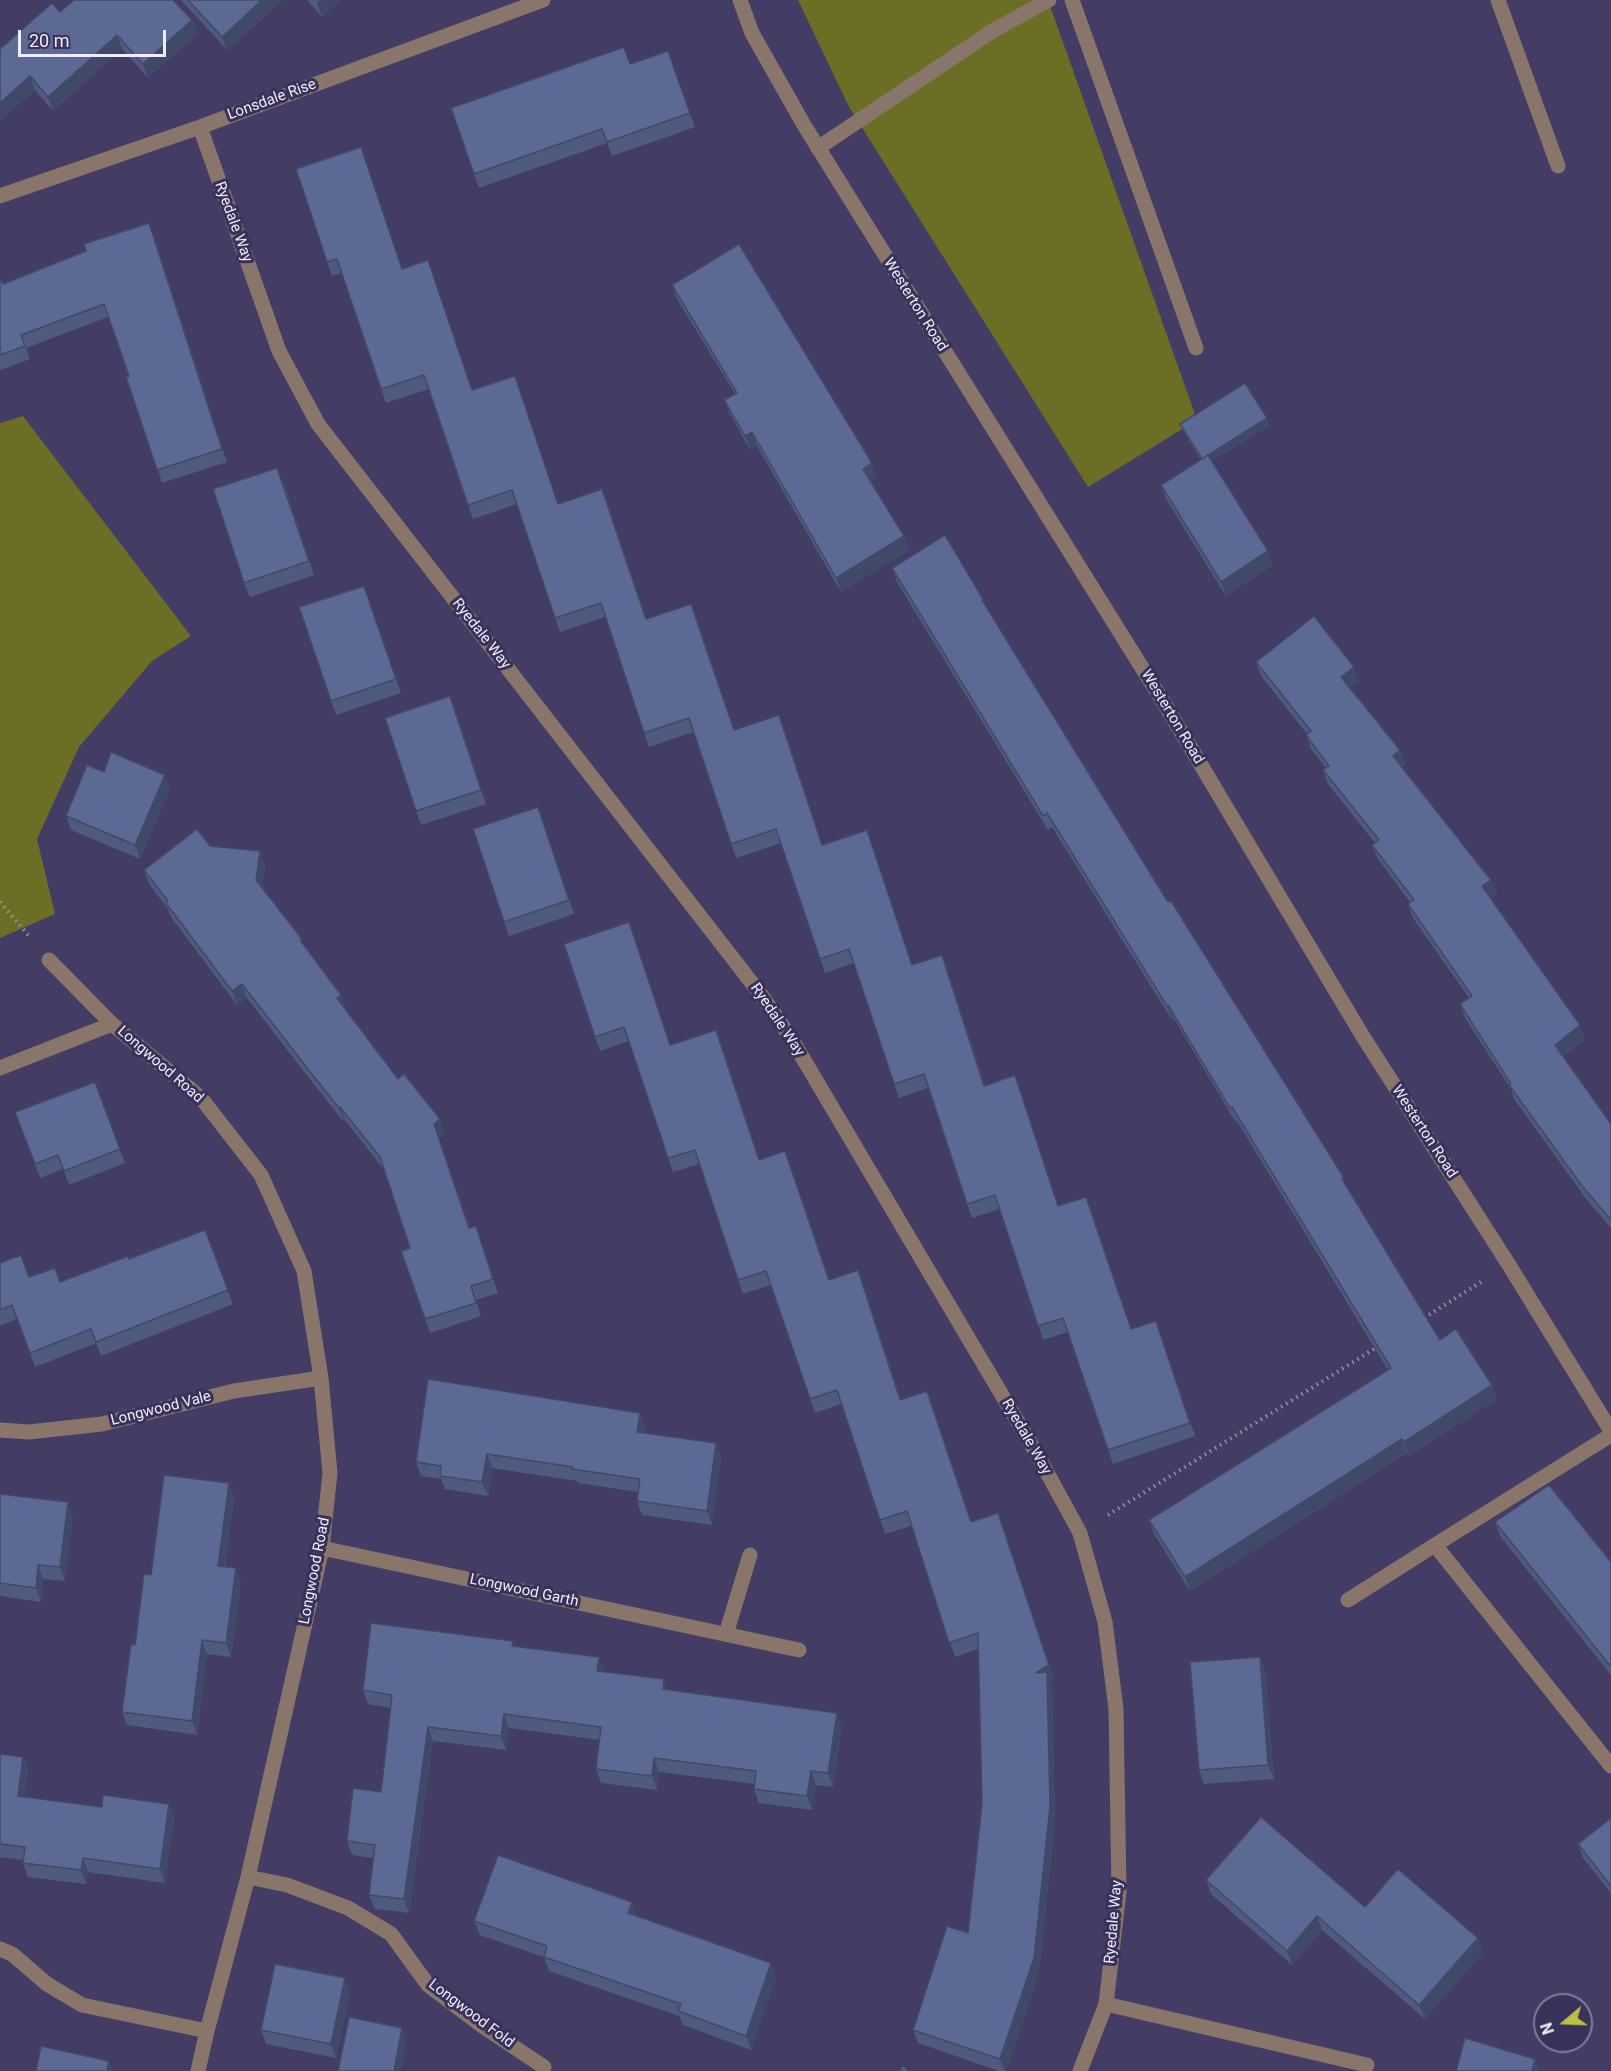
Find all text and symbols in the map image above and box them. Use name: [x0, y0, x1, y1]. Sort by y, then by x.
scale bar: [21, 18, 170, 56]
text: 20 m: [29, 30, 69, 51]
street label: Lonsdale Rise: [225, 76, 319, 124]
street label: Ryedale Way: [210, 179, 256, 265]
street label: Westerton Road: [879, 255, 951, 355]
street label: Ryedale Way: [448, 595, 514, 673]
street label: Westerton Road: [1137, 667, 1207, 767]
street label: Ryedale Way: [746, 980, 808, 1060]
street label: Longwood Road: [113, 1023, 207, 1107]
street label: Westerton Road: [1387, 1082, 1461, 1182]
street label: Longwood Vale: [109, 1388, 213, 1430]
street label: Ryedale Way: [997, 1396, 1055, 1478]
street label: Longwood Road: [296, 1516, 334, 1626]
street label: Longwood Garth: [468, 1571, 580, 1611]
street label: Ryedale Way: [1101, 1879, 1127, 1965]
street label: Longwood Fold: [425, 1976, 517, 2052]
north arrow: [1533, 1993, 1593, 2053]
text: N: [1537, 2020, 1558, 2037]

